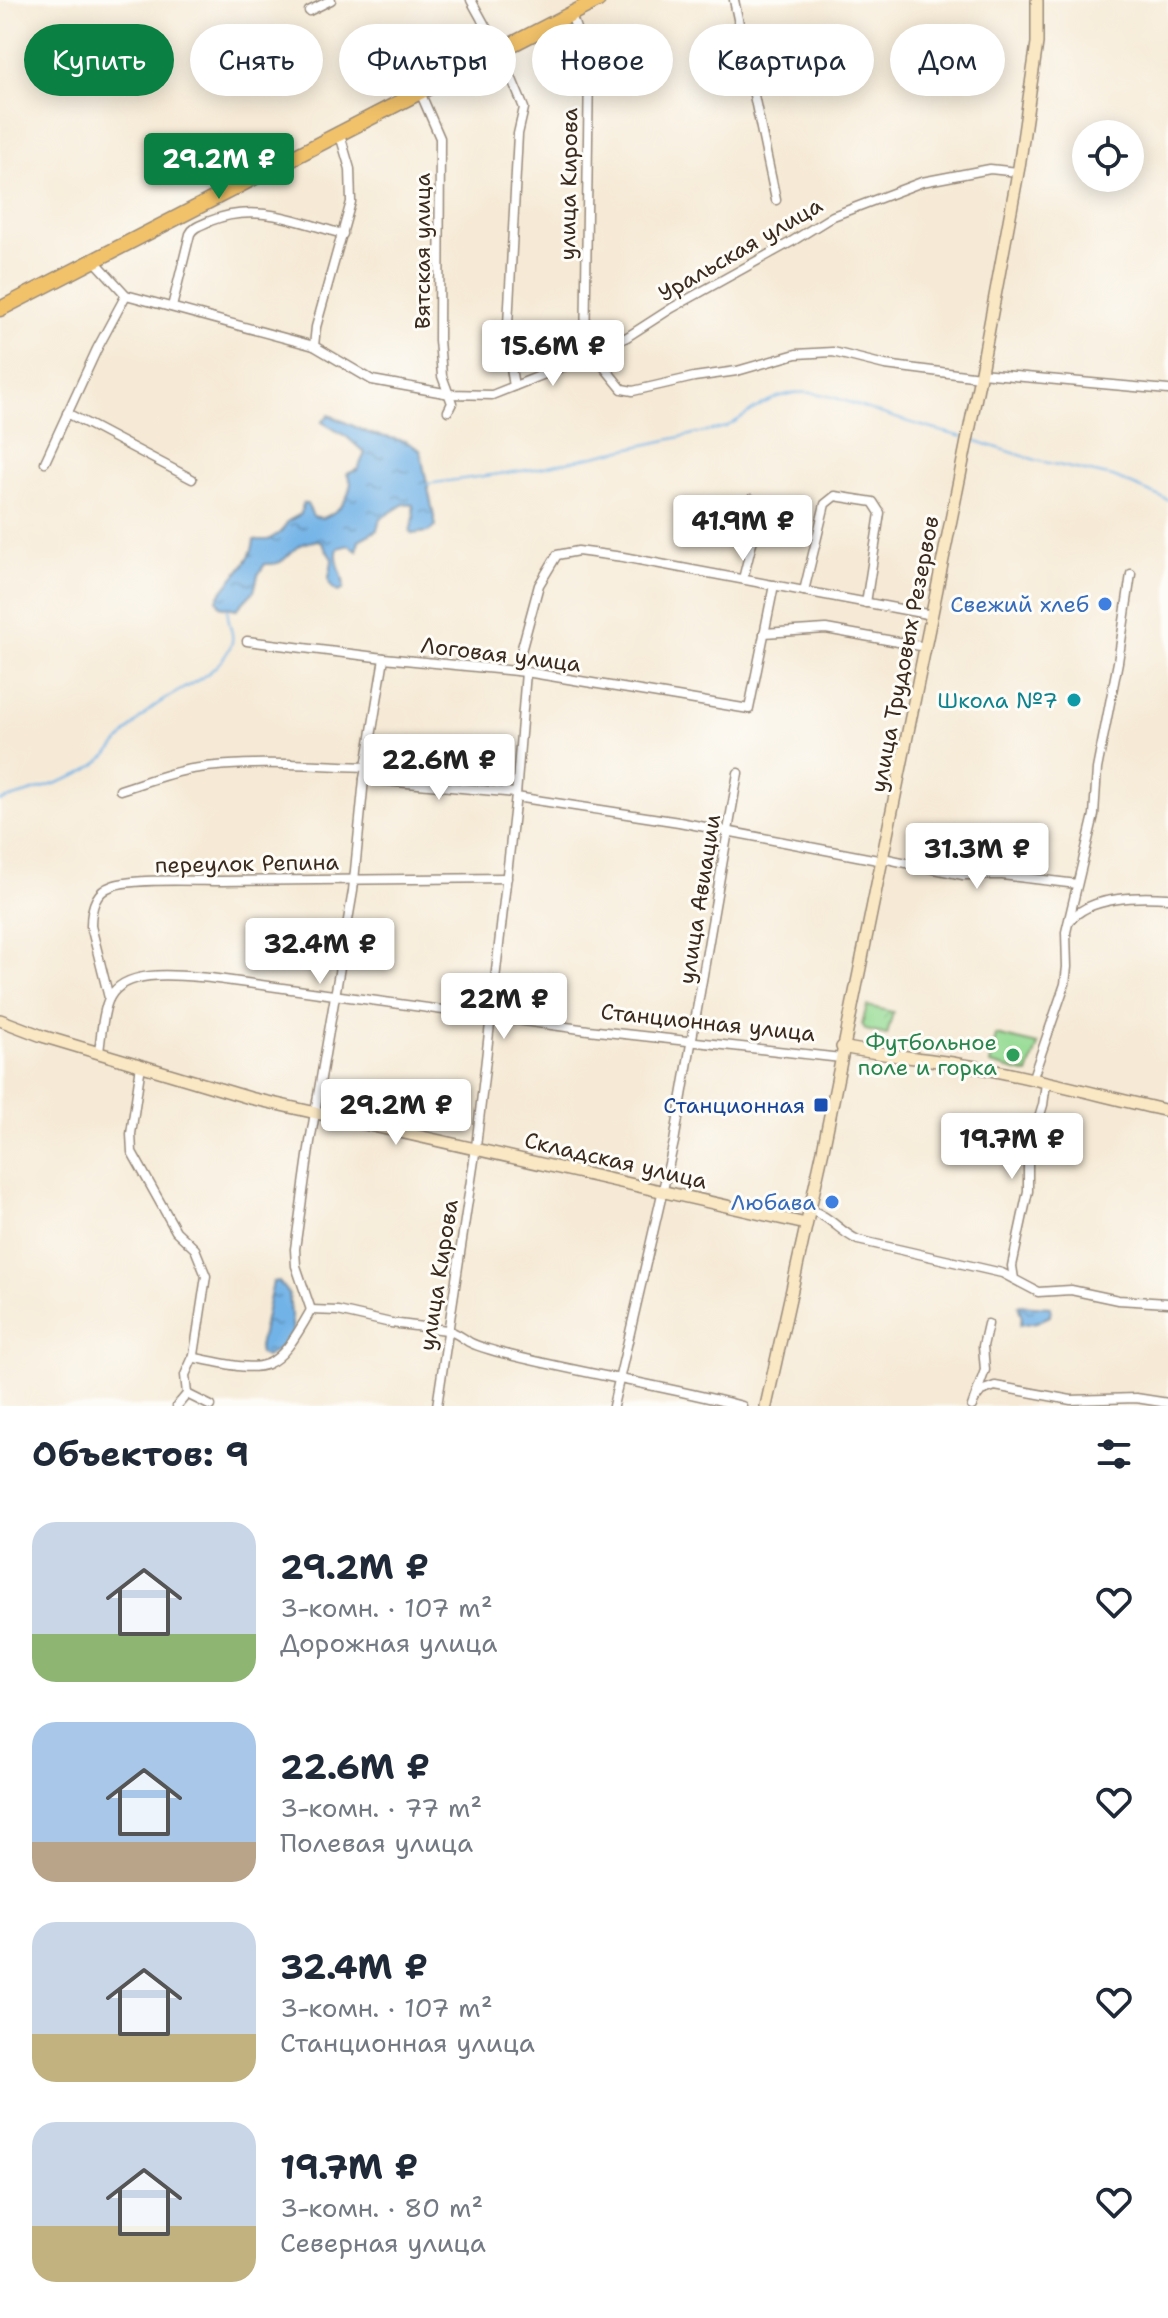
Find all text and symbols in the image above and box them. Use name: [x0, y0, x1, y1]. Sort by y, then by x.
chip: Купить: [24, 24, 174, 96]
chip: Снять: [190, 24, 323, 96]
chip: Фильтры: [339, 24, 516, 96]
chip: Новое: [532, 24, 673, 96]
chip: Квартира: [689, 24, 874, 96]
chip: Дом: [890, 24, 1005, 96]
street label: улица Кирова: [553, 107, 584, 261]
map controls: [1072, 120, 1144, 192]
button: locate: [1072, 120, 1144, 192]
pin: 29.2M ₽: [145, 133, 293, 201]
text: 29.2M ₽: [162, 141, 276, 176]
street label: Вятская улица: [408, 172, 437, 329]
street label: Уральская улица: [653, 191, 828, 308]
pin: 15.6M ₽: [479, 320, 627, 388]
text: 15.6M ₽: [500, 328, 606, 363]
pin: 41.9M ₽: [669, 495, 817, 563]
text: 41.9M ₽: [691, 503, 795, 538]
street label: улица Трудовых Резервов: [863, 513, 946, 795]
place label: Свежий хлеб: [950, 590, 1089, 619]
marker: Свежий хлеб: [1096, 595, 1114, 613]
street label: Логовая улица: [419, 630, 583, 679]
place label: Школа №7: [937, 686, 1058, 715]
marker: Школа №7: [1065, 691, 1083, 709]
pin: 22.6M ₽: [365, 734, 513, 802]
text: 22.6M ₽: [382, 742, 496, 777]
street label: улица Авиации: [672, 812, 727, 986]
pin: 31.3M ₽: [903, 823, 1051, 891]
text: 31.3M ₽: [924, 831, 1030, 866]
street label: переулок Репина: [155, 847, 340, 880]
pin: 32.4M ₽: [246, 918, 394, 986]
text: 32.4M ₽: [263, 926, 377, 961]
pin: 22M ₽: [448, 973, 560, 1041]
text: 22M ₽: [459, 981, 549, 1016]
street label: Станционная улица: [599, 997, 817, 1048]
place label: Футбольное поле и горка: [858, 1028, 997, 1082]
marker: Футбольное поле и горка: [1004, 1046, 1022, 1064]
pin: 29.2M ₽: [322, 1079, 470, 1147]
text: 29.2M ₽: [339, 1087, 453, 1122]
place label: Станционная: [663, 1091, 805, 1120]
marker: Станционная: [812, 1096, 830, 1114]
pin: 19.7M ₽: [938, 1113, 1086, 1181]
text: 19.7M ₽: [959, 1121, 1065, 1156]
street label: Складская улица: [522, 1125, 710, 1196]
place label: Любава: [731, 1188, 816, 1217]
marker: Любава: [823, 1193, 841, 1211]
street label: улица Кирова: [412, 1197, 465, 1353]
text: Объектов: 9: [32, 1431, 249, 1477]
icon: filters: [1092, 1432, 1136, 1476]
text: 29.2M ₽: [280, 1544, 429, 1590]
icon: home: [96, 1554, 192, 1650]
icon: heart: [1092, 1580, 1136, 1624]
text: 3-комн. · 107 m²: [280, 1590, 493, 1625]
text: Дорожная улица: [280, 1625, 498, 1660]
text: 22.6M ₽: [280, 1744, 430, 1790]
icon: home: [96, 1754, 192, 1850]
icon: heart: [1092, 1780, 1136, 1824]
text: 3-комн. · 77 m²: [280, 1790, 482, 1825]
text: Полевая улица: [280, 1825, 473, 1860]
text: 32.4M ₽: [280, 1944, 428, 1990]
icon: home: [96, 1954, 192, 2050]
icon: heart: [1092, 1980, 1136, 2024]
text: 3-комн. · 107 m²: [280, 1990, 493, 2025]
text: Станционная улица: [280, 2025, 535, 2060]
text: 19.7M ₽: [280, 2144, 418, 2190]
icon: home: [96, 2154, 192, 2250]
icon: heart: [1092, 2180, 1136, 2224]
text: 3-комн. · 80 m²: [280, 2190, 483, 2225]
text: Северная улица: [280, 2225, 486, 2260]

